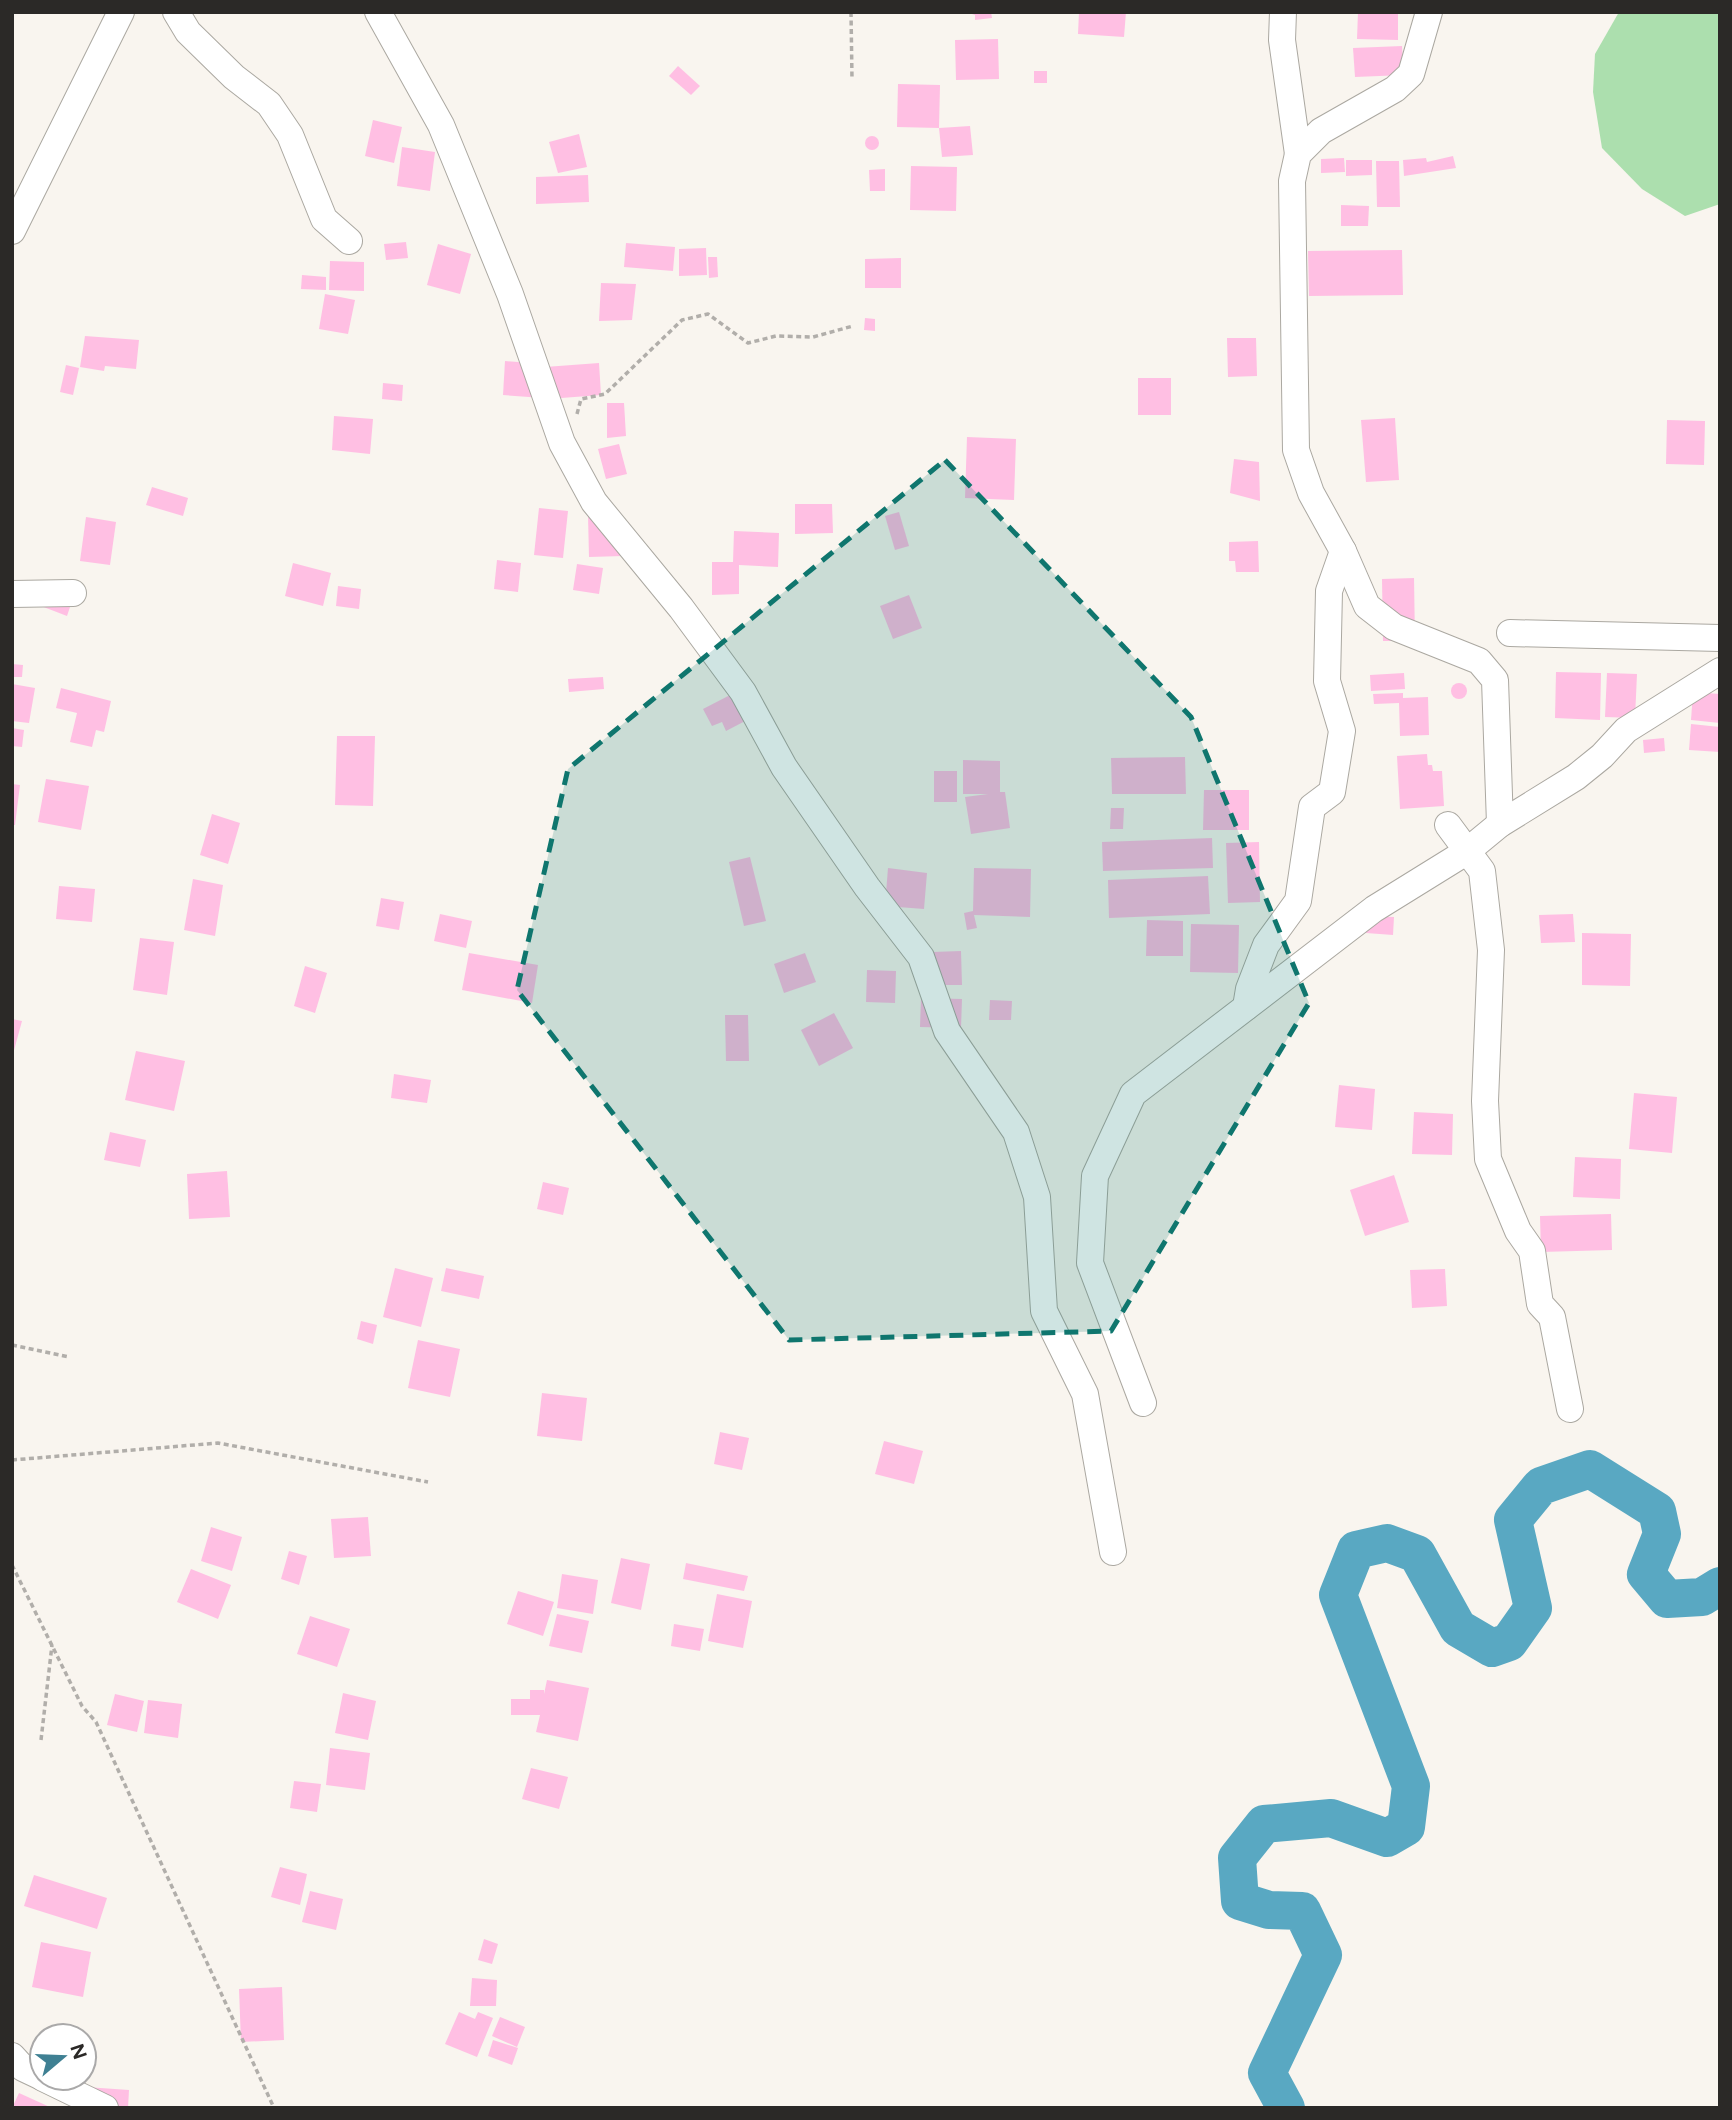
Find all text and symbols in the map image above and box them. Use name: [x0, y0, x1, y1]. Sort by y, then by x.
north arrow: [28, 2022, 98, 2092]
text: N: [65, 2041, 92, 2062]

